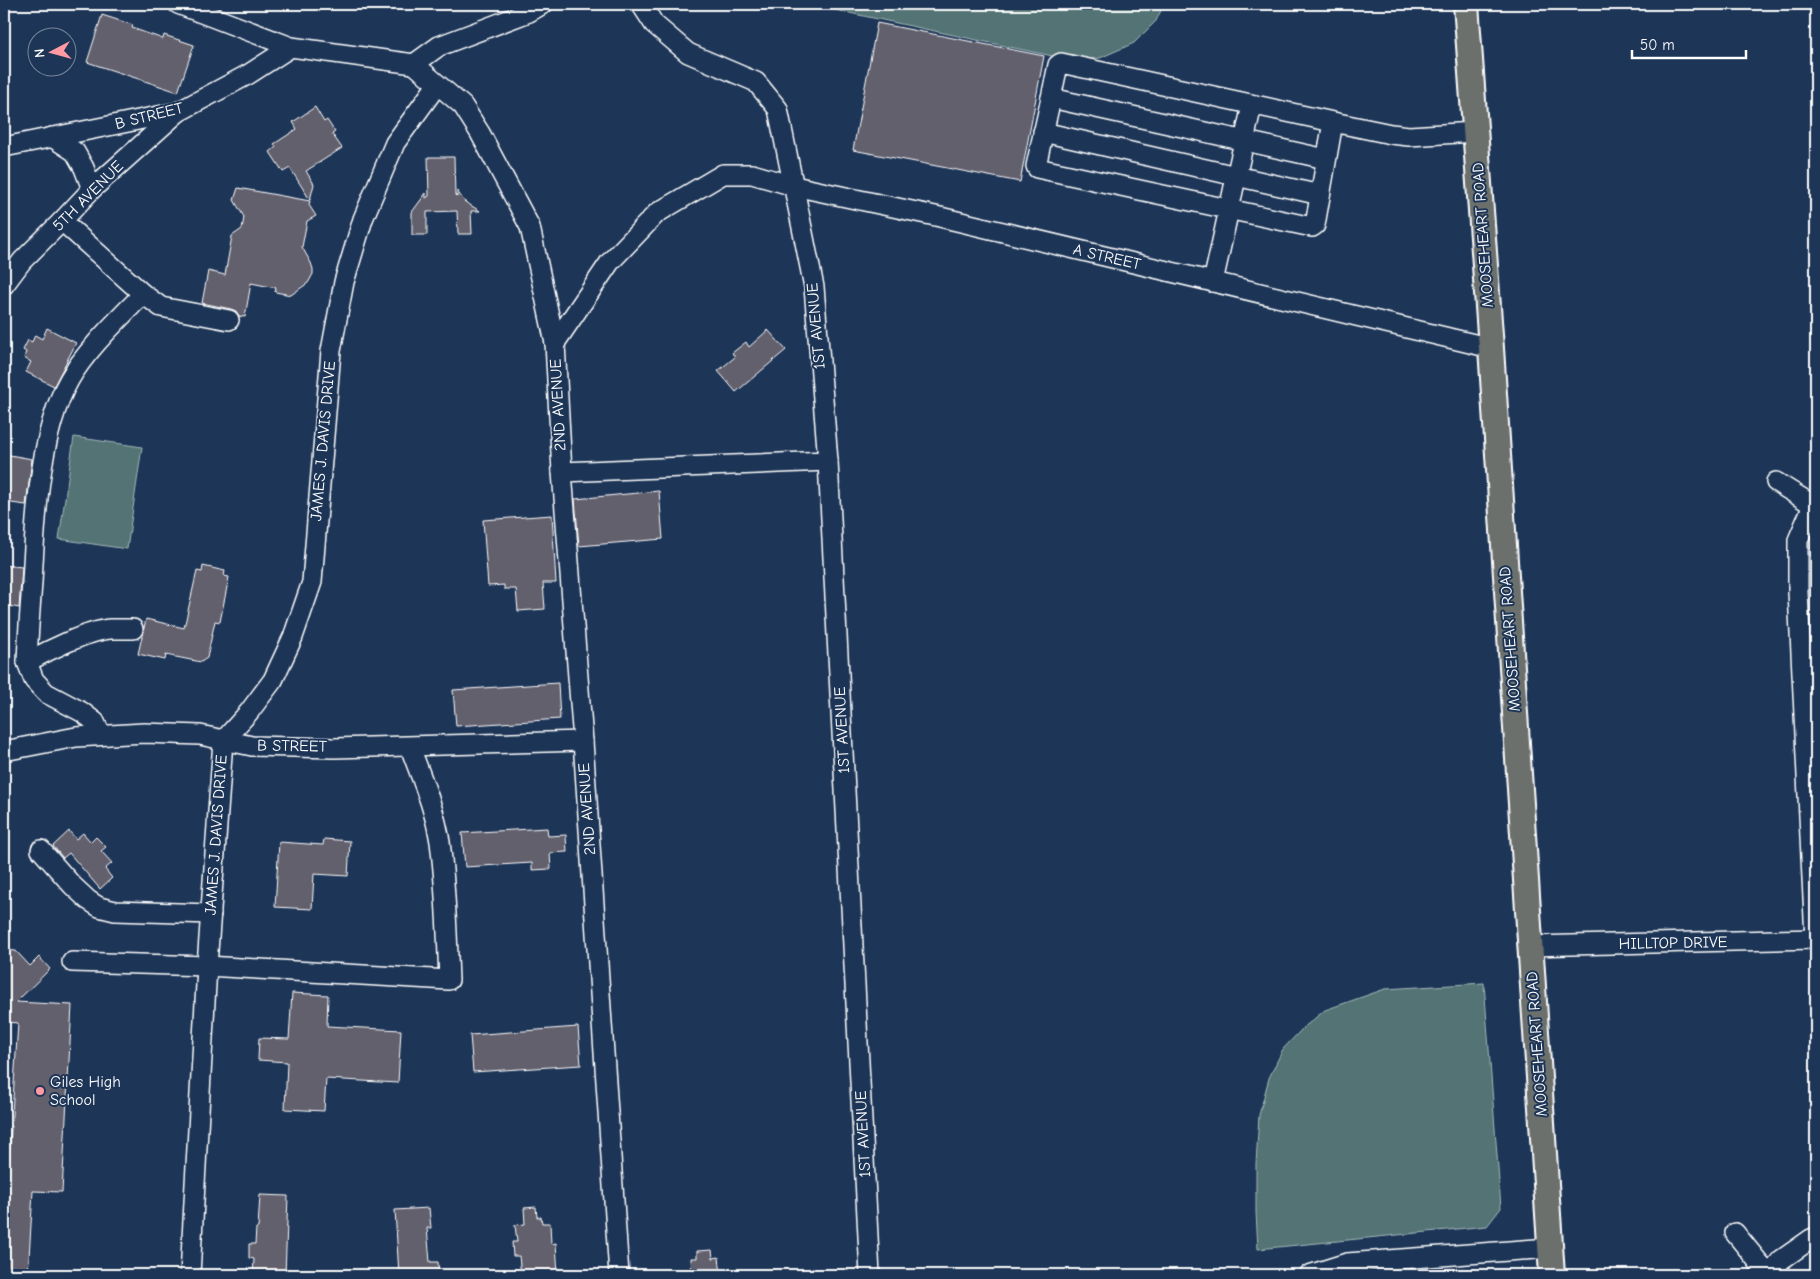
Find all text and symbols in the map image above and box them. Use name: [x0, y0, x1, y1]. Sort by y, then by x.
north arrow: [28, 28, 78, 78]
scale bar: [1632, 28, 1746, 60]
text: 50 m: [1640, 36, 1675, 54]
text: N: [31, 48, 48, 59]
street label: B STREET: [113, 99, 186, 133]
street label: 5TH AVENUE: [49, 157, 127, 235]
street label: MOOSEHEART ROAD: [1469, 162, 1497, 308]
street label: A STREET: [1071, 240, 1143, 274]
street label: 1ST AVENUE: [803, 282, 829, 370]
street label: 2ND AVENUE: [547, 358, 569, 452]
street label: JAMES J. DAVIS DRIVE: [307, 360, 339, 522]
street label: MOOSEHEART ROAD: [1496, 566, 1524, 712]
street label: 1ST AVENUE: [831, 686, 853, 774]
street label: B STREET: [257, 736, 328, 756]
street label: JAMES J. DAVIS DRIVE: [201, 754, 231, 916]
street label: 2ND AVENUE: [575, 762, 599, 856]
street label: HILLTOP DRIVE: [1619, 933, 1728, 953]
street label: MOOSEHEART ROAD: [1523, 971, 1551, 1117]
place label: Giles High School: [50, 1073, 121, 1109]
marker: Giles High School: [34, 1085, 46, 1097]
street label: 1ST AVENUE: [852, 1090, 874, 1178]

